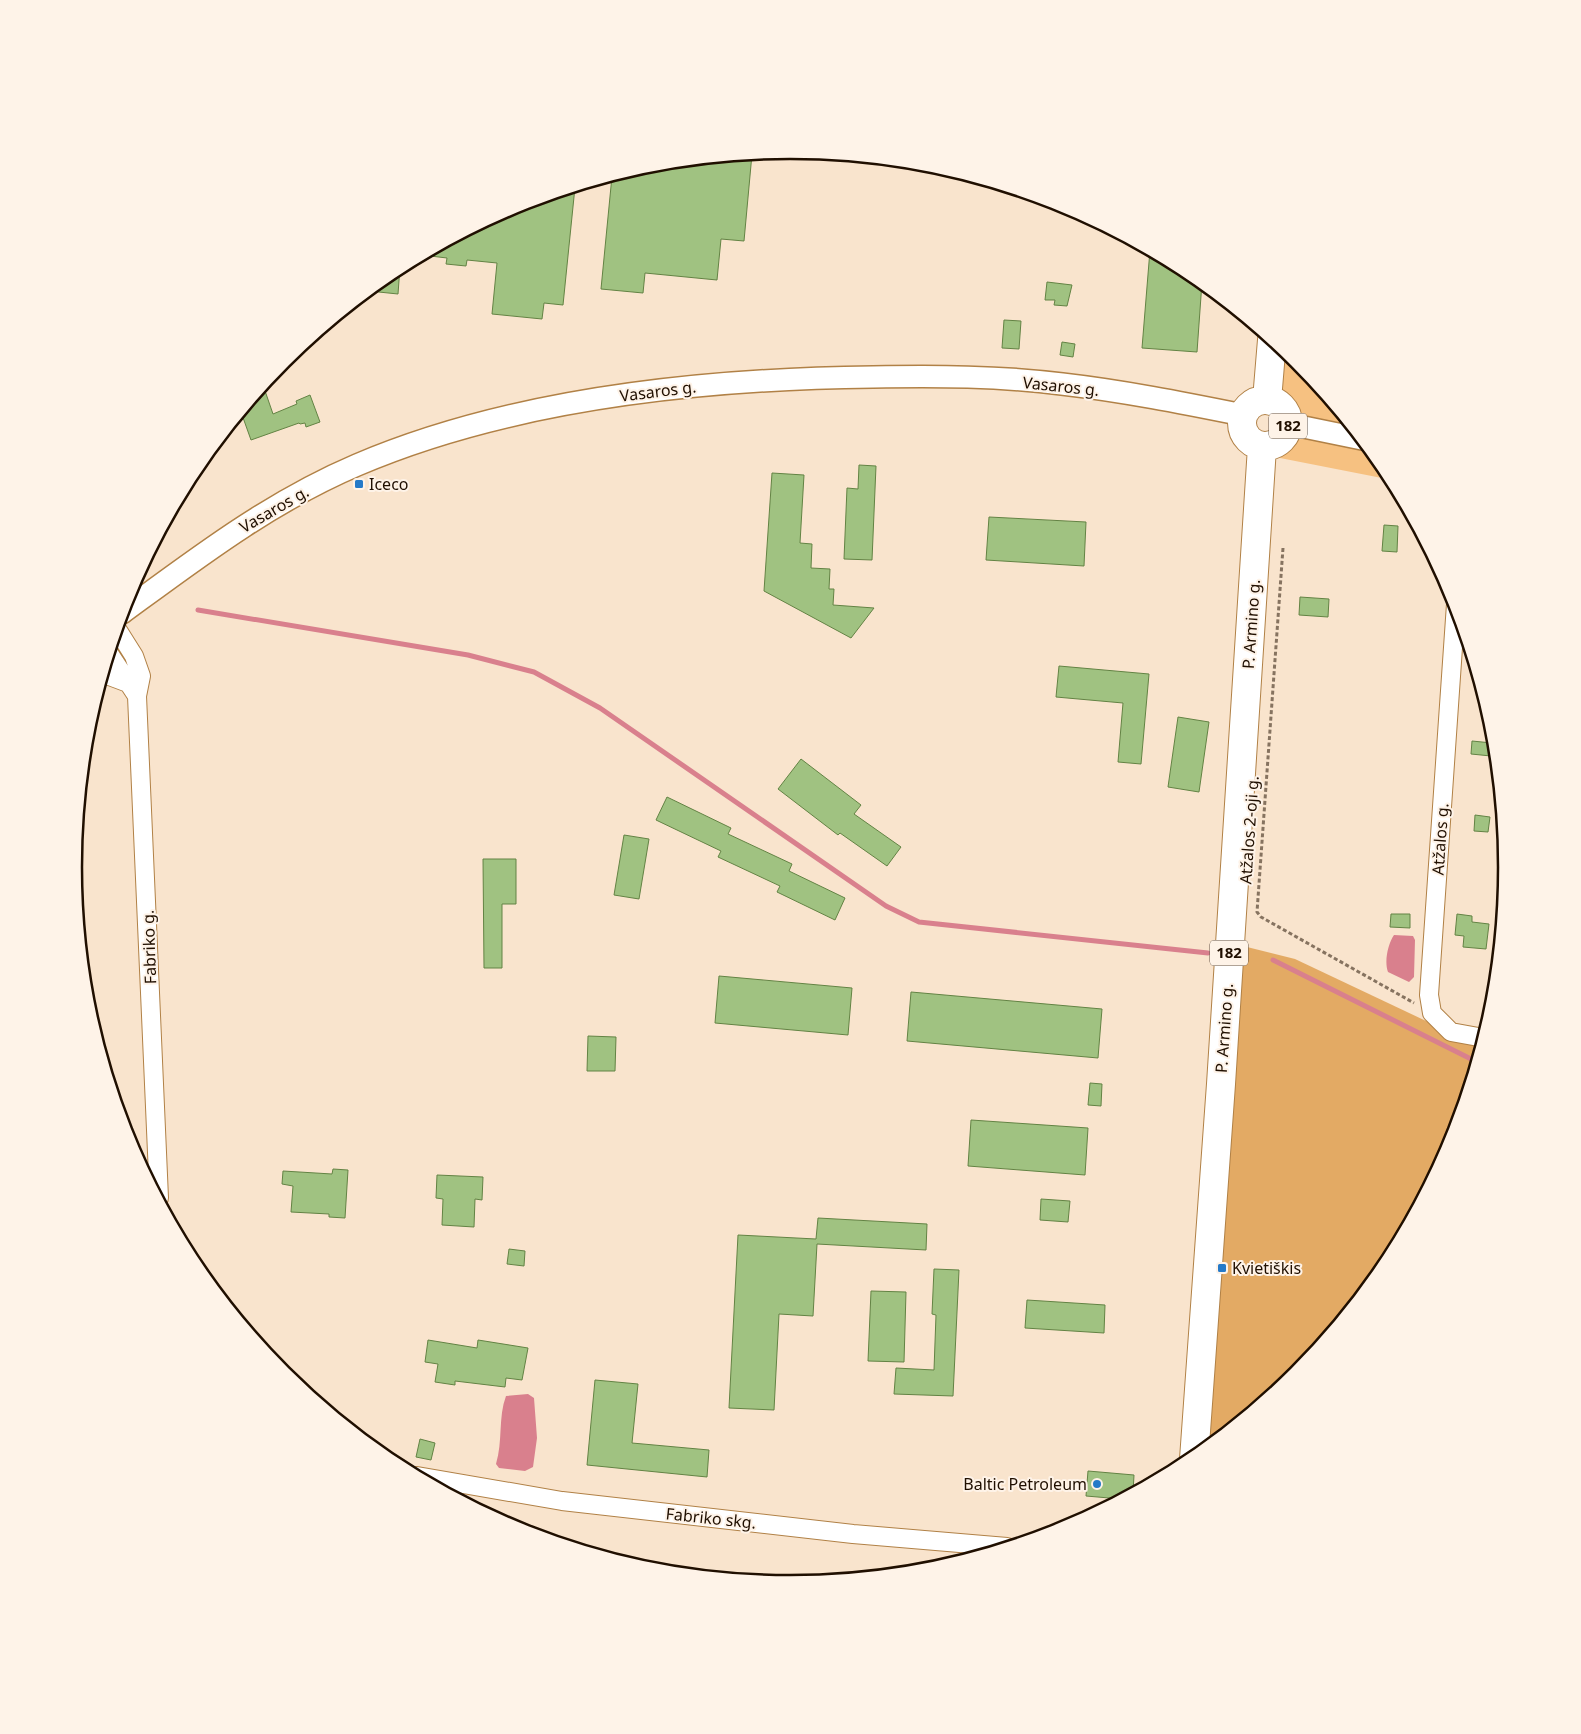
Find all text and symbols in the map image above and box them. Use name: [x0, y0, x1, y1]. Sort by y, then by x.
street label: Vasaros g.: [1022, 371, 1100, 401]
street label: Vasaros g.: [619, 375, 697, 407]
road number: 182: [1269, 414, 1307, 438]
place label: Iceco: [369, 473, 409, 495]
marker: Iceco: [353, 478, 365, 490]
street label: Vasaros g.: [235, 480, 313, 538]
street label: P. Armino g.: [1237, 578, 1265, 670]
street label: Atžalos 2-oji g.: [1234, 775, 1264, 885]
street label: Atžalos g.: [1427, 802, 1453, 876]
street label: Fabriko g.: [137, 909, 161, 985]
road number: 182: [1210, 940, 1248, 966]
street label: P. Armino g.: [1210, 982, 1238, 1074]
place label: Kvietiškis: [1232, 1257, 1301, 1279]
marker: Kvietiškis: [1216, 1262, 1228, 1274]
place label: Baltic Petroleum: [963, 1473, 1087, 1495]
marker: Baltic Petroleum: [1091, 1478, 1103, 1490]
street label: Fabriko skg.: [665, 1502, 757, 1534]

